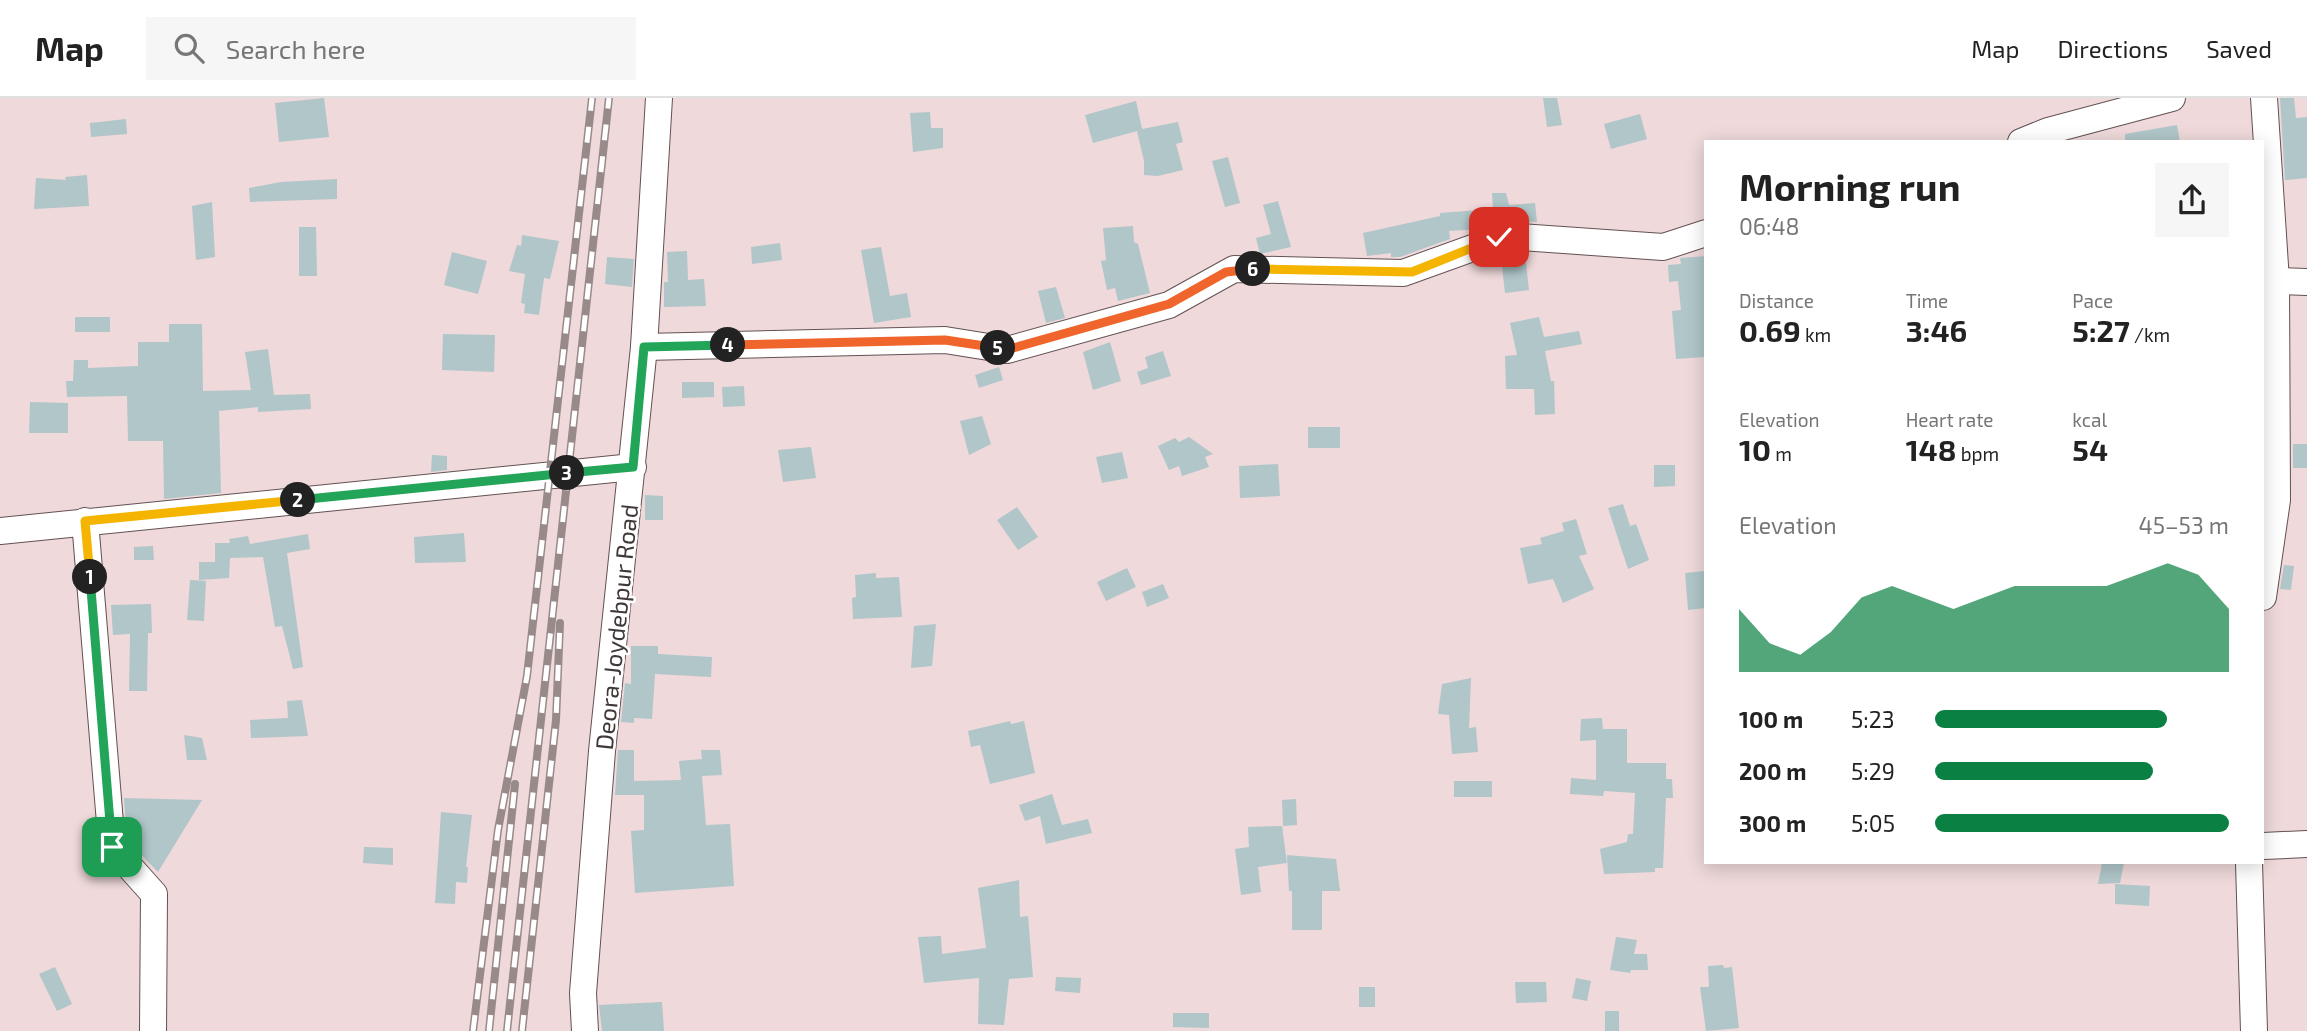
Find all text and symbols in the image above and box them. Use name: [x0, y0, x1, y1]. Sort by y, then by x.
search box: [146, 17, 636, 80]
text: Map: [35, 28, 104, 68]
icon: search: [170, 29, 208, 67]
text: Search here: [226, 33, 365, 64]
text: Map: [1971, 34, 2019, 63]
text: Directions: [2057, 34, 2168, 63]
text: Saved: [2206, 34, 2272, 63]
text: Morning run: [1739, 163, 1960, 209]
button: share: [2155, 163, 2229, 237]
pin: [1469, 207, 1529, 267]
text: 06:48: [1739, 212, 1800, 240]
icon: check: [1480, 218, 1518, 256]
pin: 6: [1236, 252, 1270, 286]
text: 6: [1247, 257, 1258, 280]
text: Distance: [1739, 289, 1814, 312]
text: Time: [1906, 289, 1948, 312]
text: Pace: [2072, 289, 2113, 312]
text: 0.69: [1739, 312, 1801, 348]
text: 3:46: [1906, 312, 1967, 348]
text: 5:27: [2072, 312, 2130, 348]
text: km: [1801, 323, 1831, 346]
text: /km: [2130, 323, 2170, 346]
pin: 4: [710, 328, 746, 362]
pin: 5: [981, 330, 1016, 366]
text: 4: [721, 333, 734, 356]
text: 5: [992, 336, 1003, 359]
text: Elevation: [1739, 408, 1820, 431]
text: Heart rate: [1906, 408, 1994, 431]
text: kcal: [2072, 408, 2107, 431]
text: 10: [1739, 431, 1771, 467]
text: 148: [1906, 431, 1956, 467]
text: 54: [2072, 431, 2108, 467]
text: m: [1771, 442, 1792, 465]
text: bpm: [1956, 442, 1999, 465]
pin: 3: [550, 456, 584, 490]
text: 3: [561, 461, 572, 484]
pin: 2: [280, 482, 316, 518]
text: 2: [292, 488, 303, 511]
street label: Deora-Joydebpur Road: [589, 503, 643, 751]
text: Elevation: [1739, 511, 1837, 539]
text: 45–53 m: [2139, 511, 2229, 539]
pin: 1: [72, 560, 108, 594]
text: 1: [85, 565, 94, 588]
text: 100 m: [1739, 705, 1803, 733]
text: 5:23: [1851, 705, 1894, 733]
text: 200 m: [1739, 757, 1807, 785]
text: 5:29: [1851, 757, 1895, 785]
text: 300 m: [1739, 809, 1806, 837]
text: 5:05: [1851, 809, 1895, 837]
pin: [82, 817, 142, 877]
icon: arrive: [93, 828, 131, 866]

